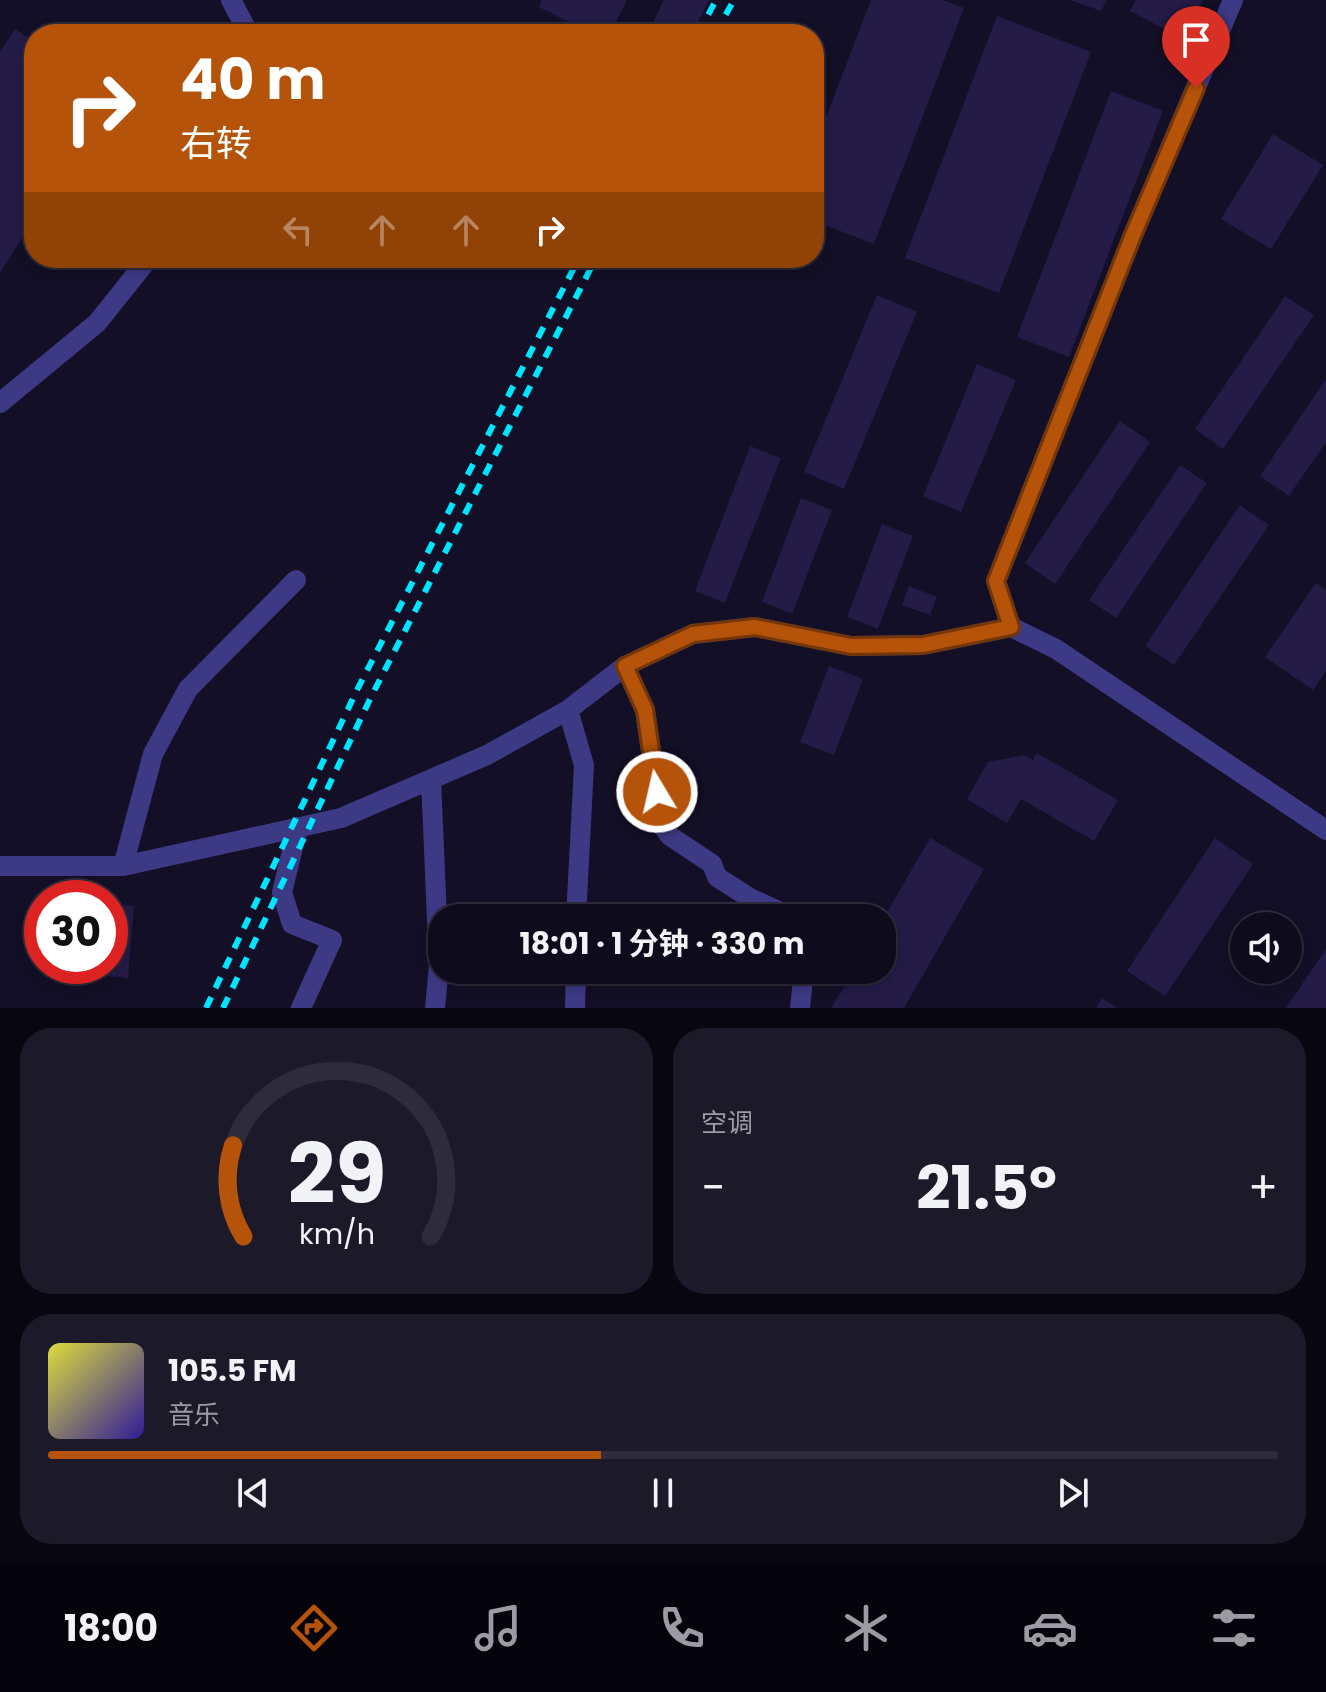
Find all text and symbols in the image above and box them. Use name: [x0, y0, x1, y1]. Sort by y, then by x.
pin: [1162, 6, 1230, 88]
icon: arrive: [1174, 18, 1218, 62]
text: 40 m: [180, 40, 326, 119]
icon: right: [48, 56, 152, 160]
text: 右转: [180, 118, 252, 169]
icon: left: [276, 208, 320, 252]
icon: ahead: [360, 208, 404, 252]
icon: ahead: [444, 208, 488, 252]
icon: right: [528, 208, 572, 252]
position arrow: [615, 750, 699, 834]
speed limit sign: 30: [24, 880, 128, 984]
map controls: [1230, 912, 1302, 984]
button: sound: [1230, 912, 1302, 984]
text: 18:01 · 1 分钟 · 330 m: [519, 922, 805, 965]
text: 空调: [701, 1105, 753, 1141]
text: 29: [287, 1116, 386, 1232]
text: 21.5°: [916, 1146, 1057, 1230]
text: −: [701, 1157, 725, 1218]
text: +: [1248, 1157, 1278, 1218]
text: km/h: [298, 1214, 375, 1254]
text: 105.5 FM: [168, 1349, 297, 1392]
text: 音乐: [168, 1397, 220, 1433]
icon: previous: [231, 1471, 275, 1515]
icon: pause: [641, 1471, 685, 1515]
icon: next: [1051, 1471, 1095, 1515]
icon: directions: [286, 1600, 342, 1656]
icon: music: [470, 1600, 526, 1656]
icon: phone: [654, 1600, 710, 1656]
icon: climate: [838, 1600, 894, 1656]
icon: car: [1022, 1600, 1078, 1656]
icon: filters: [1206, 1600, 1262, 1656]
text: 18:00: [64, 1603, 158, 1654]

